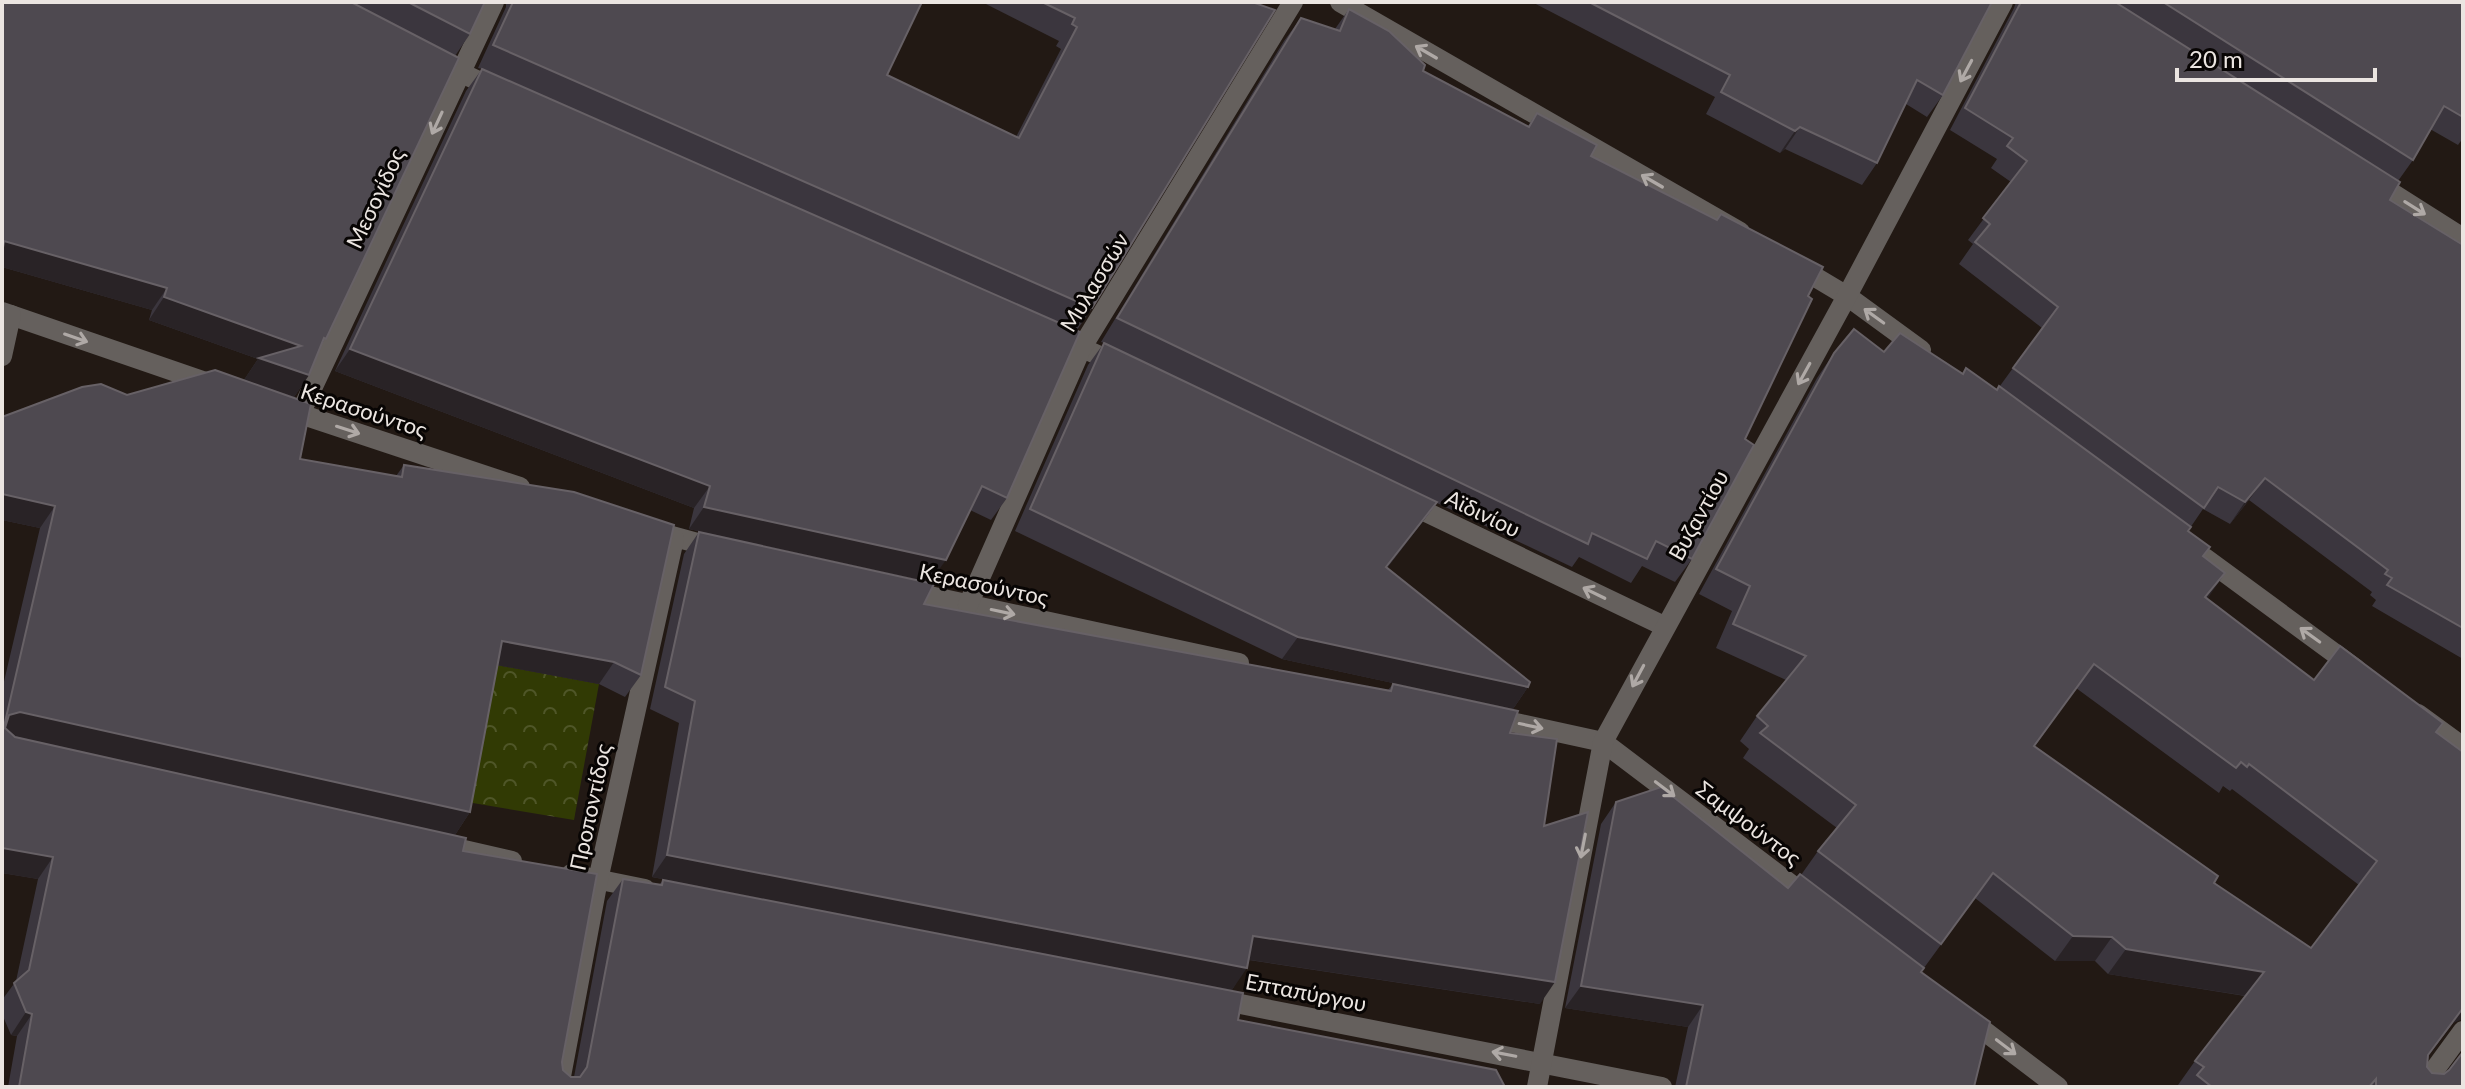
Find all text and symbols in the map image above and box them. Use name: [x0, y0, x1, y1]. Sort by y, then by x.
scale bar: [2177, 32, 2375, 82]
one-way arrow: [1415, 44, 1438, 60]
text: 20 m: [2189, 44, 2243, 73]
one-way arrow: [1958, 59, 1974, 82]
one-way arrow: [429, 111, 444, 135]
street label: Μεσογίδος: [340, 144, 410, 252]
one-way arrow: [1641, 173, 1664, 189]
one-way arrow: [2403, 200, 2426, 216]
street label: Μυλασσών: [1054, 228, 1134, 336]
one-way arrow: [1864, 308, 1885, 325]
one-way arrow: [63, 331, 88, 346]
one-way arrow: [1795, 362, 1811, 385]
street label: Κερασούντος: [297, 377, 431, 443]
one-way arrow: [336, 424, 361, 439]
street label: Βυζαντίου: [1662, 465, 1734, 565]
street label: Αϊδινίου: [1441, 483, 1525, 543]
street label: Κερασούντος: [917, 557, 1051, 611]
one-way arrow: [1582, 585, 1606, 600]
one-way arrow: [989, 605, 1015, 620]
one-way arrow: [2299, 627, 2321, 643]
one-way arrow: [1630, 663, 1645, 687]
one-way arrow: [1517, 720, 1543, 735]
street label: Προποντίδος: [563, 741, 617, 873]
street label: Σαμψούντος: [1691, 775, 1807, 871]
one-way arrow: [1654, 781, 1675, 798]
one-way arrow: [1574, 833, 1589, 858]
street label: Επταπύργου: [1243, 967, 1369, 1017]
one-way arrow: [1995, 1039, 2016, 1056]
one-way arrow: [1491, 1046, 1517, 1061]

